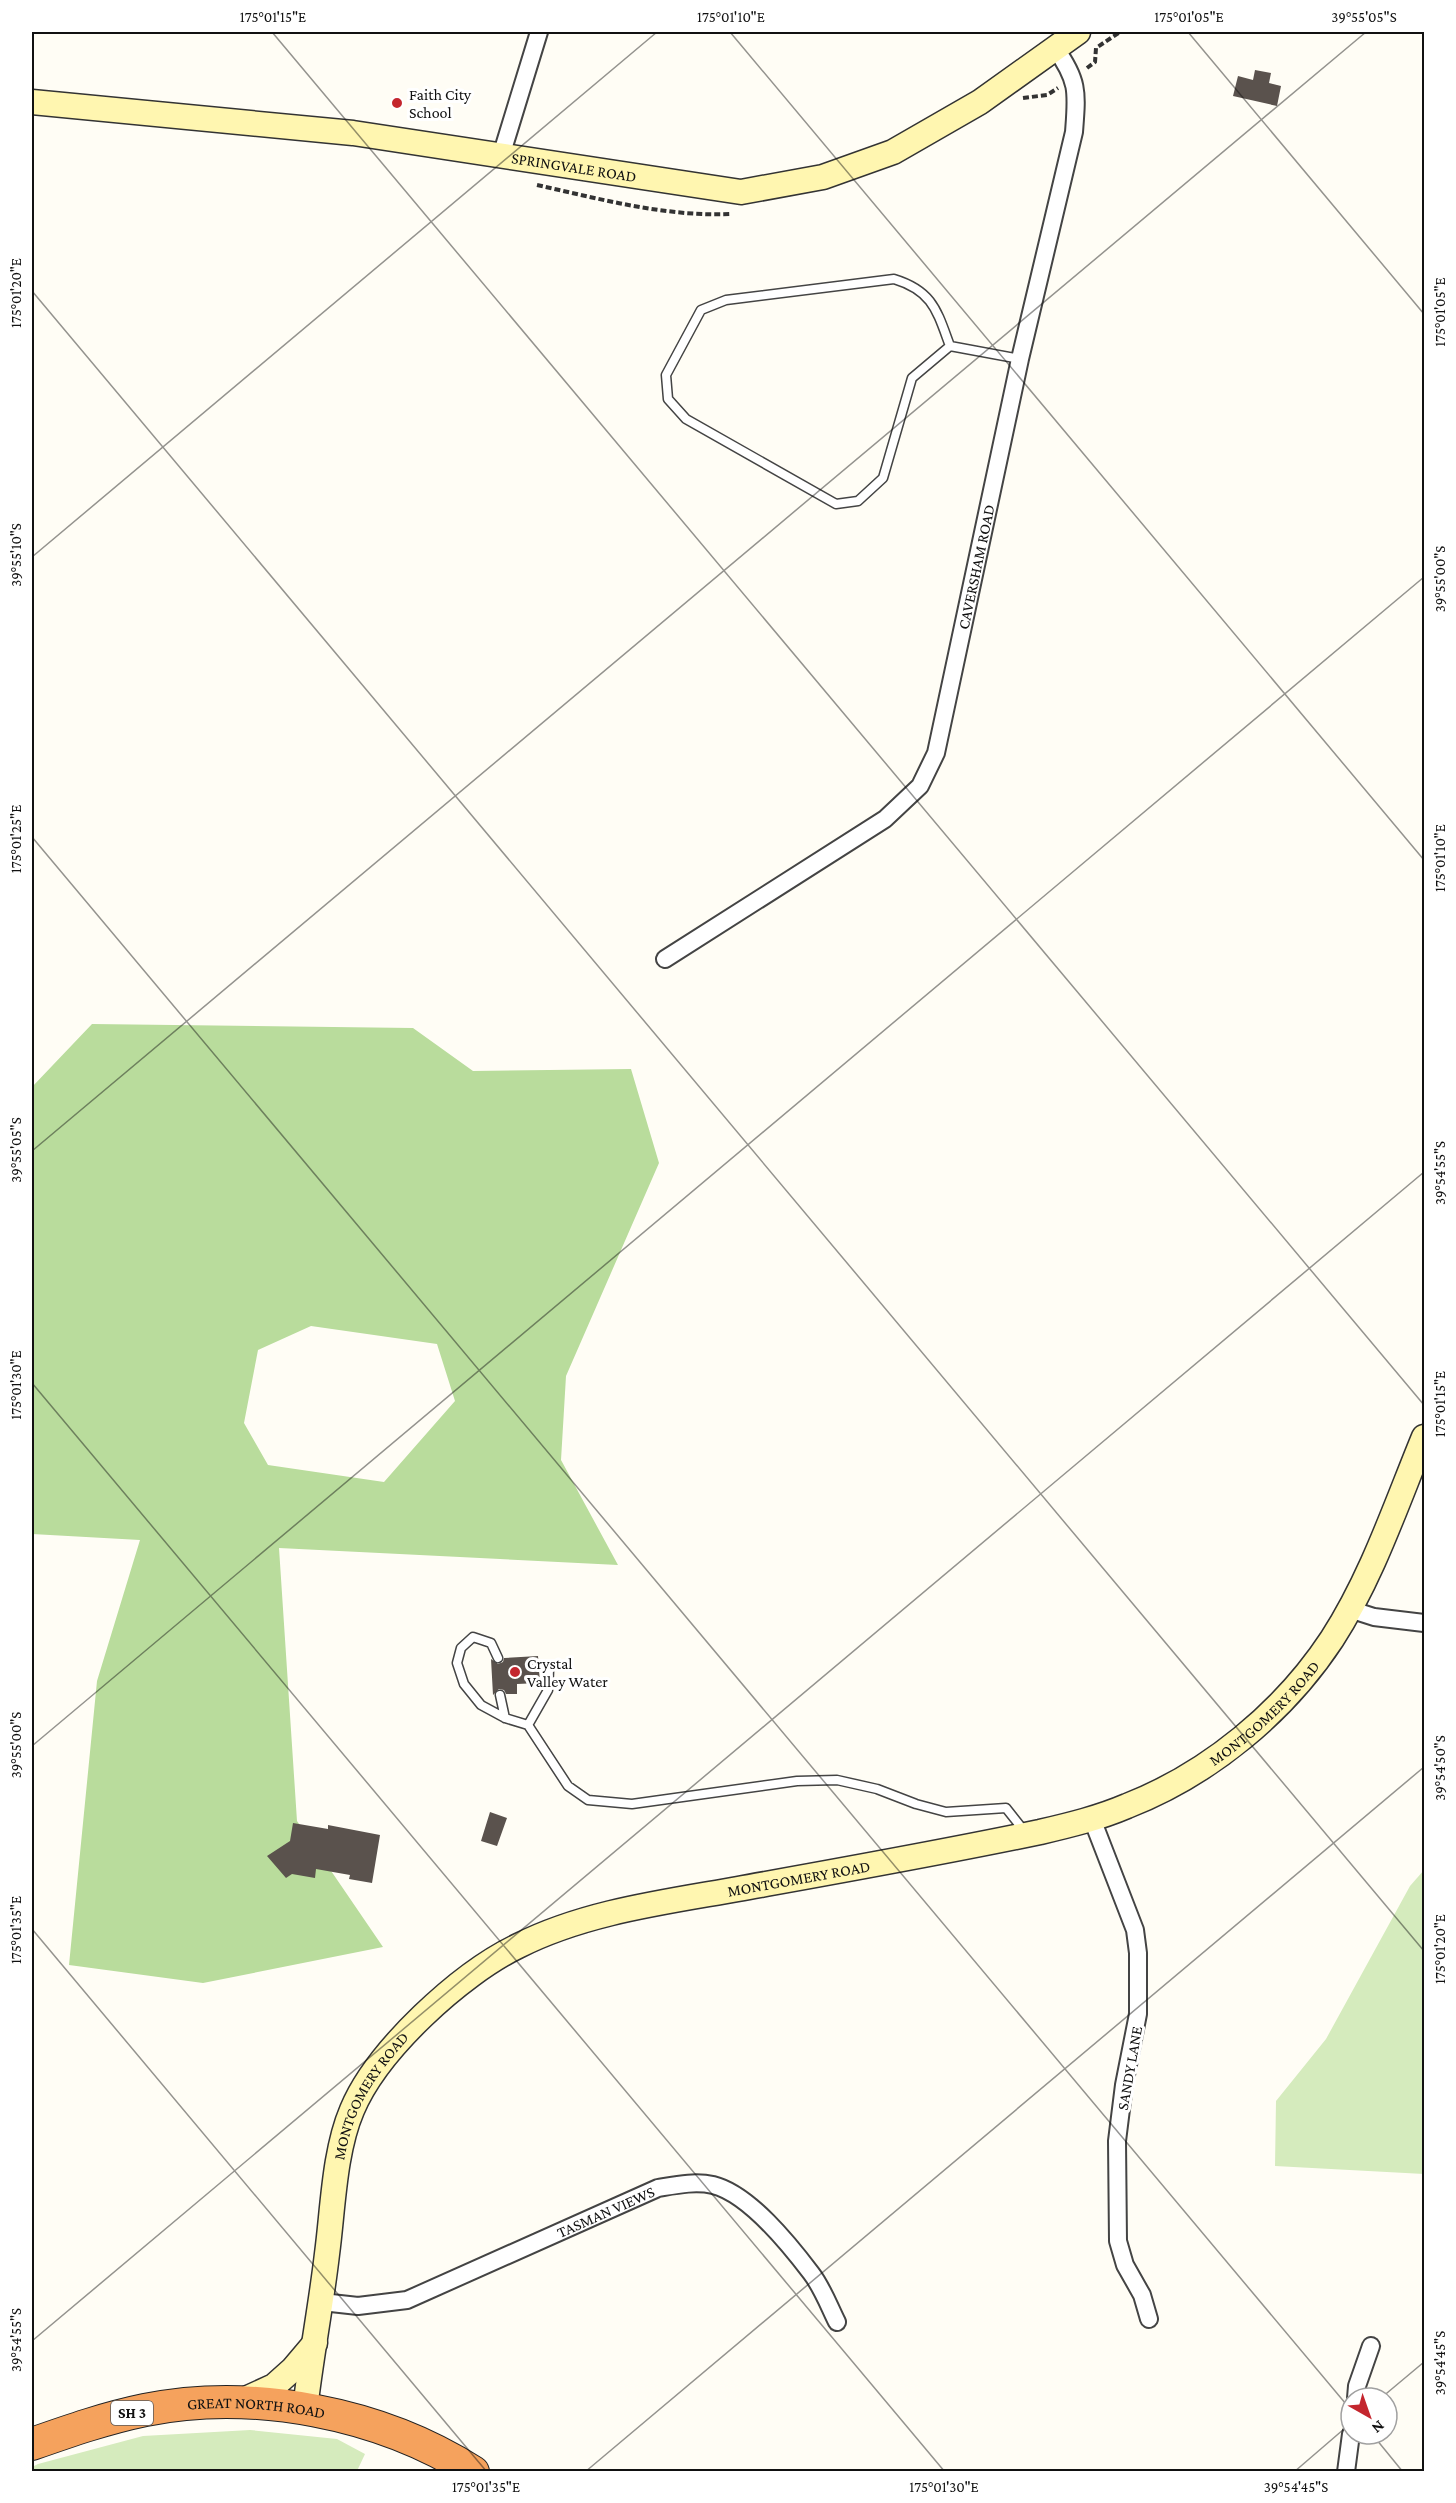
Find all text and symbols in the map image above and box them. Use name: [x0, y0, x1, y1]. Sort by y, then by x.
text: 175°01'15"E: [240, 9, 306, 25]
text: 175°01'10"E: [697, 9, 765, 25]
text: 175°01'05"E: [1154, 9, 1224, 25]
text: 39°55'05"S: [1331, 9, 1397, 25]
place label: Faith City School: [409, 86, 472, 121]
marker: Faith City School: [390, 96, 404, 110]
street label: SPRINGVALE ROAD: [510, 149, 638, 185]
text: 175°01'20"E: [8, 258, 24, 328]
text: 175°01'05"E: [1432, 277, 1448, 347]
street label: CAVERSHAM ROAD: [955, 503, 998, 631]
text: 39°55'10"S: [8, 523, 24, 587]
text: 39°55'00"S: [1432, 546, 1448, 612]
text: 175°01'25"E: [8, 805, 24, 873]
text: 175°01'10"E: [1432, 824, 1448, 892]
text: 39°55'05"S: [8, 1117, 24, 1183]
text: 39°54'55"S: [1432, 1141, 1448, 1205]
text: 175°01'30"E: [8, 1350, 24, 1420]
text: 175°01'15"E: [1432, 1371, 1448, 1437]
place label: Crystal Valley Water: [527, 1655, 608, 1691]
street label: MONTGOMERY ROAD: [1206, 1657, 1323, 1769]
marker: Crystal Valley Water: [508, 1665, 522, 1679]
text: 39°55'00"S: [8, 1712, 24, 1778]
text: 39°54'50"S: [1432, 1735, 1448, 1801]
street label: MONTGOMERY ROAD: [726, 1857, 871, 1900]
text: 175°01'35"E: [8, 1896, 24, 1964]
text: 175°01'20"E: [1432, 1914, 1448, 1984]
street label: SANDY LANE: [1114, 2024, 1145, 2111]
street label: MONTGOMERY ROAD: [330, 2028, 412, 2161]
street label: TASMAN VIEWS: [554, 2183, 657, 2241]
text: 39°54'55"S: [8, 2308, 24, 2372]
text: 39°54'45"S: [1432, 2331, 1448, 2395]
north arrow: [1339, 2386, 1399, 2446]
street label: GREAT NORTH ROAD: [186, 2394, 327, 2421]
road number: SH 3: [111, 2401, 153, 2425]
text: N: [1369, 2417, 1388, 2437]
text: 175°01'35"E: [452, 2479, 520, 2495]
text: 175°01'30"E: [909, 2479, 979, 2495]
text: 39°54'45"S: [1264, 2479, 1328, 2495]

